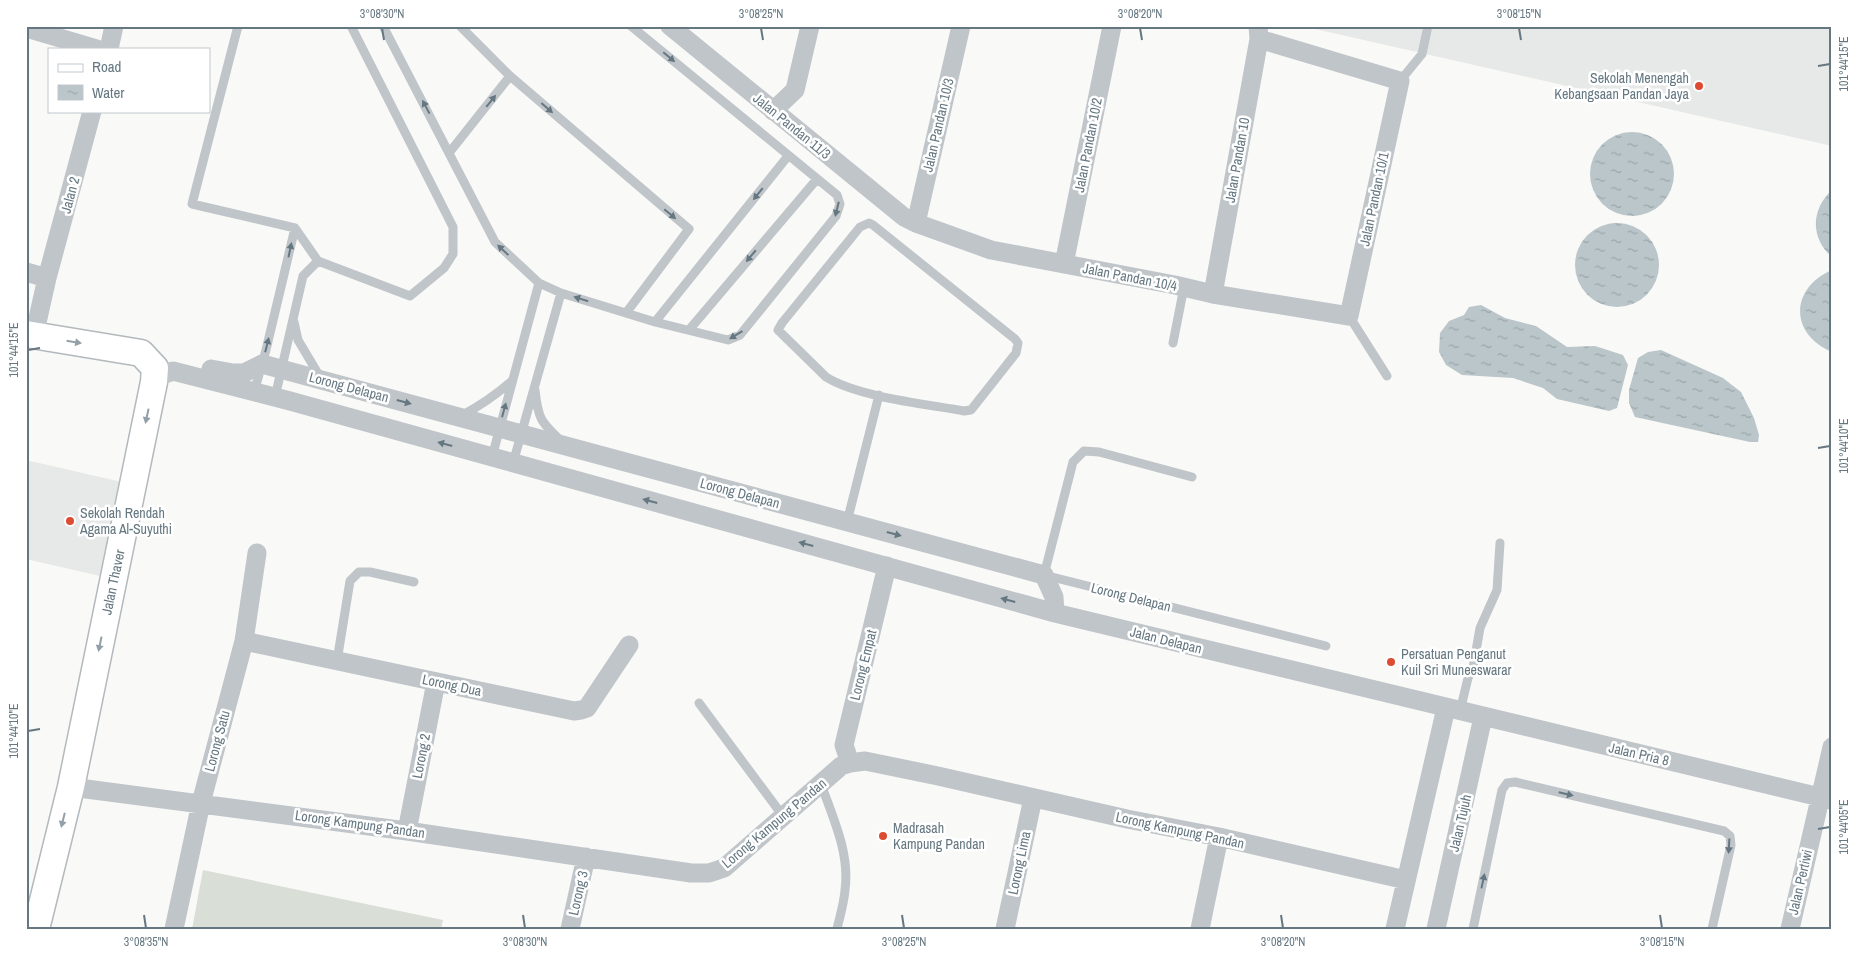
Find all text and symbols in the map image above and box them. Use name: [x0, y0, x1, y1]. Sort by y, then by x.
text: 3°08'30"N: [360, 6, 404, 22]
text: 3°08'25"N: [739, 6, 783, 22]
text: 3°08'20"N: [1118, 6, 1162, 22]
text: 3°08'15"N: [1497, 6, 1541, 22]
text: 101°44'15"E: [1836, 36, 1852, 92]
legend: [48, 48, 210, 112]
one-way arrow: [662, 52, 675, 63]
text: Road: [92, 56, 121, 77]
place label: Sekolah Menengah Kebangsaan Pandan Jaya: [1554, 69, 1690, 103]
street label: Jalan Pandan 10/3: [918, 76, 958, 174]
marker: Sekolah Menengah Kebangsaan Pandan Jaya: [1693, 80, 1705, 92]
text: Water: [92, 82, 124, 103]
street label: Jalan Pandan 11/3: [749, 89, 835, 163]
one-way arrow: [485, 95, 496, 108]
street label: Jalan Pandan 10/2: [1070, 96, 1106, 194]
one-way arrow: [422, 100, 430, 115]
one-way arrow: [540, 103, 553, 114]
street label: Jalan Pandan 10: [1221, 116, 1253, 204]
street label: Jalan Pandan 10/1: [1355, 150, 1393, 248]
street label: Jalan 2: [57, 175, 83, 215]
one-way arrow: [752, 187, 763, 200]
one-way arrow: [833, 202, 841, 217]
one-way arrow: [664, 208, 676, 220]
one-way arrow: [286, 242, 294, 257]
one-way arrow: [497, 244, 509, 256]
one-way arrow: [746, 249, 757, 262]
street label: Jalan Pandan 10/4: [1081, 259, 1179, 295]
one-way arrow: [573, 295, 588, 303]
text: 101°44'15"E: [6, 322, 22, 378]
one-way arrow: [730, 330, 743, 339]
one-way arrow: [263, 337, 271, 352]
one-way arrow: [67, 339, 83, 347]
street label: Lorong Delapan: [307, 368, 391, 406]
one-way arrow: [396, 398, 411, 406]
one-way arrow: [501, 402, 509, 417]
one-way arrow: [143, 408, 151, 424]
text: 101°44'10"E: [1836, 418, 1852, 474]
one-way arrow: [437, 440, 452, 448]
street label: Lorong Delapan: [698, 474, 782, 512]
one-way arrow: [642, 496, 657, 504]
place label: Sekolah Rendah Agama Al-Suyuthi: [79, 504, 172, 538]
marker: Sekolah Rendah Agama Al-Suyuthi: [64, 515, 76, 527]
one-way arrow: [886, 530, 901, 538]
one-way arrow: [799, 540, 814, 548]
street label: Jalan Thaver: [97, 548, 129, 616]
street label: Lorong Delapan: [1089, 578, 1173, 616]
one-way arrow: [1000, 595, 1015, 603]
street label: Jalan Delapan: [1128, 622, 1204, 658]
street label: Lorong Empat: [846, 628, 880, 702]
one-way arrow: [96, 636, 104, 652]
place label: Persatuan Penganut Kuil Sri Muneeswarar: [1401, 645, 1512, 679]
marker: Persatuan Penganut Kuil Sri Muneeswarar: [1385, 656, 1397, 668]
street label: Lorong Dua: [421, 670, 484, 700]
text: 101°44'10"E: [6, 703, 22, 759]
street label: Lorong Satu: [200, 708, 234, 774]
street label: Lorong 2: [408, 732, 434, 780]
street label: Jalan Pria 8: [1607, 738, 1671, 770]
street label: Lorong Kampung Pandan: [718, 774, 830, 872]
one-way arrow: [1559, 790, 1574, 798]
street label: Jalan Tujuh: [1445, 793, 1475, 853]
text: 101°44'05"E: [1836, 799, 1852, 855]
street label: Lorong Kampung Pandan: [294, 806, 426, 842]
street label: Lorong Kampung Pandan: [1114, 808, 1246, 852]
one-way arrow: [59, 812, 67, 827]
place label: Madrasah Kampung Pandan: [893, 819, 985, 853]
street label: Lorong Lima: [1003, 829, 1035, 896]
marker: Madrasah Kampung Pandan: [877, 830, 889, 842]
one-way arrow: [1725, 839, 1733, 855]
street label: Jalan Pertiwi: [1784, 848, 1816, 916]
street label: Lorong 3: [564, 869, 592, 917]
one-way arrow: [1479, 873, 1487, 889]
text: 3°08'35"N: [124, 934, 168, 950]
text: 3°08'30"N: [503, 934, 547, 950]
text: 3°08'25"N: [882, 934, 926, 950]
text: 3°08'20"N: [1261, 934, 1305, 950]
text: 3°08'15"N: [1640, 934, 1684, 950]

